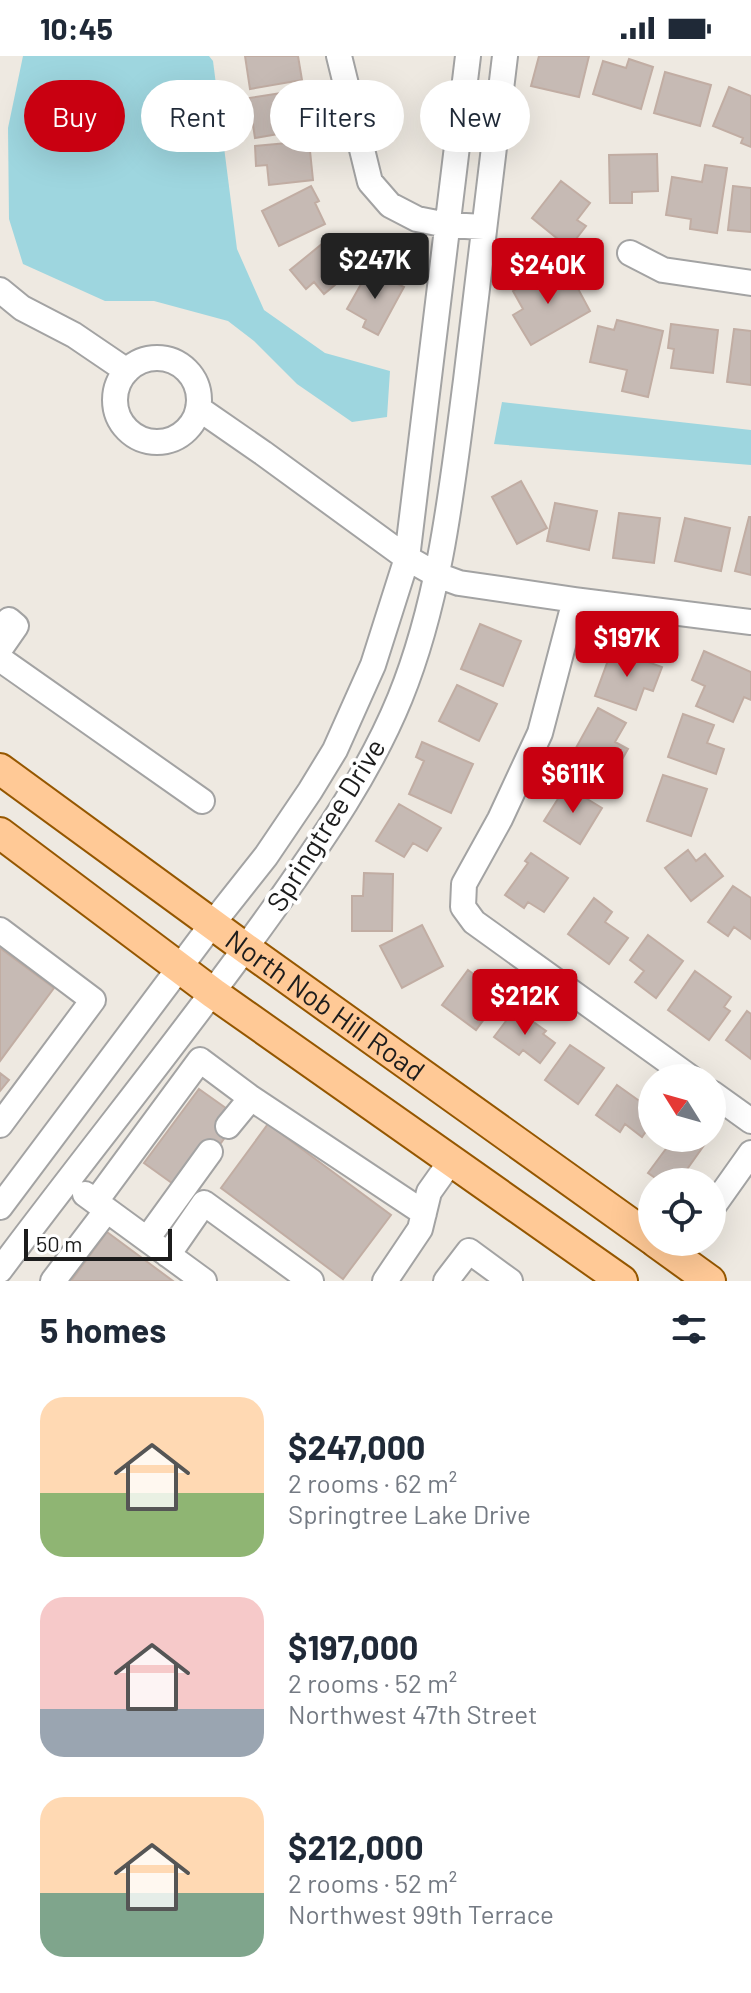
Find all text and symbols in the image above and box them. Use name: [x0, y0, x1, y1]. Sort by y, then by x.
text: 10:45: [40, 10, 113, 46]
chip: Buy: [24, 80, 125, 152]
chip: Rent: [141, 80, 254, 152]
chip: Filters: [270, 80, 404, 152]
chip: New: [420, 80, 530, 152]
pin: $247K: [319, 233, 431, 301]
pin: $240K: [492, 238, 604, 306]
text: $247K: [339, 243, 411, 274]
text: $240K: [510, 248, 586, 279]
pin: $197K: [571, 611, 683, 679]
text: $197K: [593, 621, 661, 652]
street label: Springtree Drive: [258, 732, 392, 917]
pin: $611K: [517, 747, 629, 815]
text: $611K: [541, 757, 605, 788]
street label: North Nob Hill Road: [220, 922, 432, 1087]
pin: $212K: [469, 969, 581, 1037]
text: $212K: [490, 979, 560, 1010]
north arrow: [638, 1064, 726, 1152]
map controls: [638, 1064, 726, 1256]
button: locate: [638, 1168, 726, 1256]
scale bar: [24, 1225, 172, 1261]
text: 50 m: [36, 1230, 82, 1256]
icon: filters: [667, 1307, 711, 1351]
text: 5 homes: [40, 1309, 166, 1350]
text: $247,000: [288, 1426, 426, 1467]
icon: home: [104, 1429, 200, 1525]
text: 2 rooms · 62 m²: [288, 1467, 457, 1498]
text: Springtree Lake Drive: [288, 1498, 531, 1529]
text: $197,000: [288, 1626, 418, 1667]
icon: home: [104, 1629, 200, 1725]
text: 2 rooms · 52 m²: [288, 1667, 457, 1698]
text: Northwest 47th Street: [288, 1698, 537, 1729]
text: $212,000: [288, 1826, 424, 1867]
icon: home: [104, 1829, 200, 1925]
text: 2 rooms · 52 m²: [288, 1867, 457, 1898]
text: Northwest 99th Terrace: [288, 1898, 554, 1929]

